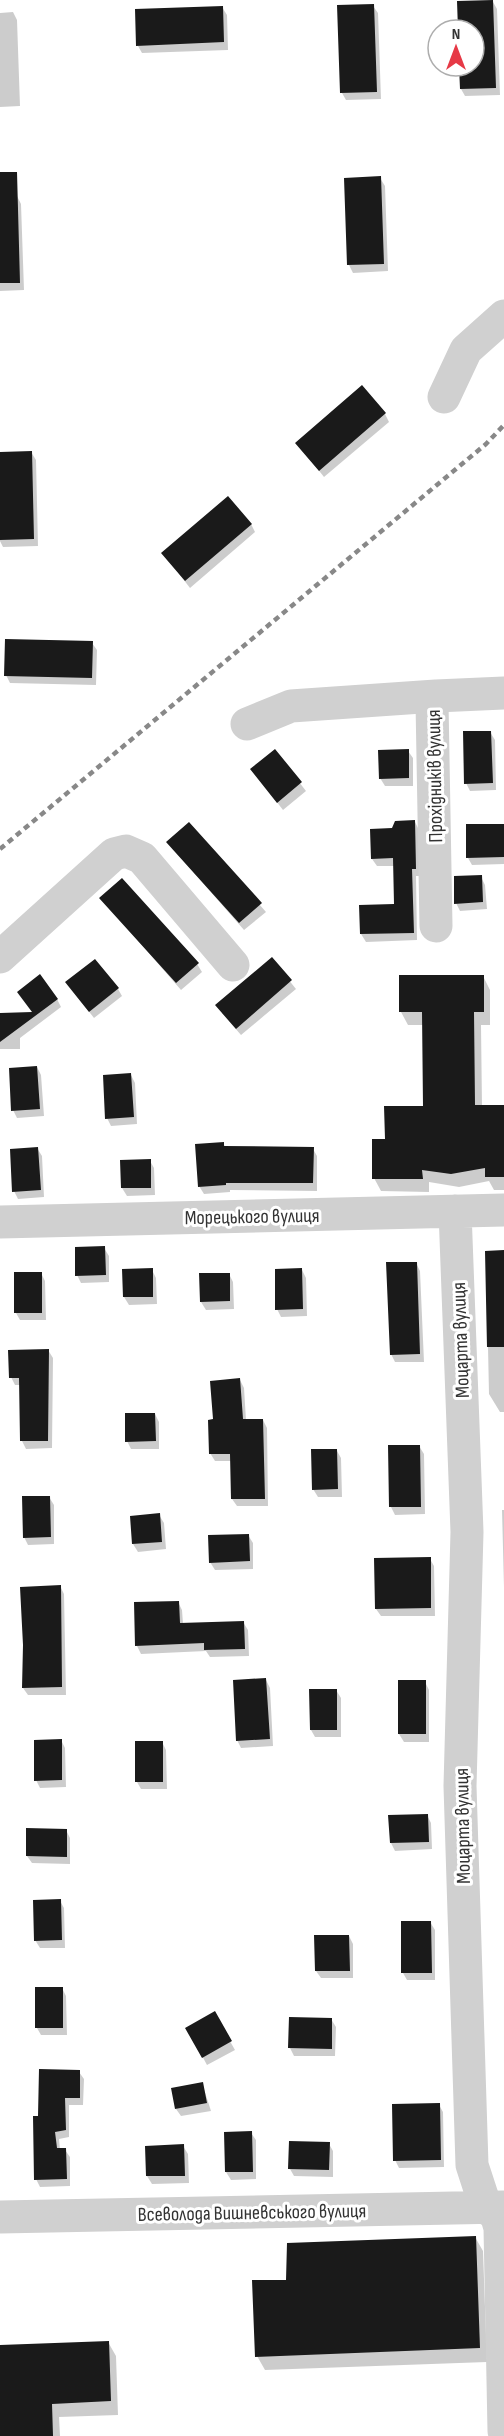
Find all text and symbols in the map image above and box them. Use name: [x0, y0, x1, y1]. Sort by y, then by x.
north arrow: [426, 18, 486, 78]
text: N: [452, 25, 460, 44]
street label: Прохідників вулиця: [422, 709, 448, 843]
street label: Морецького вулиця: [184, 1204, 320, 1230]
street label: Моцарта вулиця: [447, 1282, 475, 1398]
street label: Моцарта вулиця: [450, 1768, 476, 1884]
street label: Всеволода Вишневського вулиця: [138, 2199, 367, 2227]

